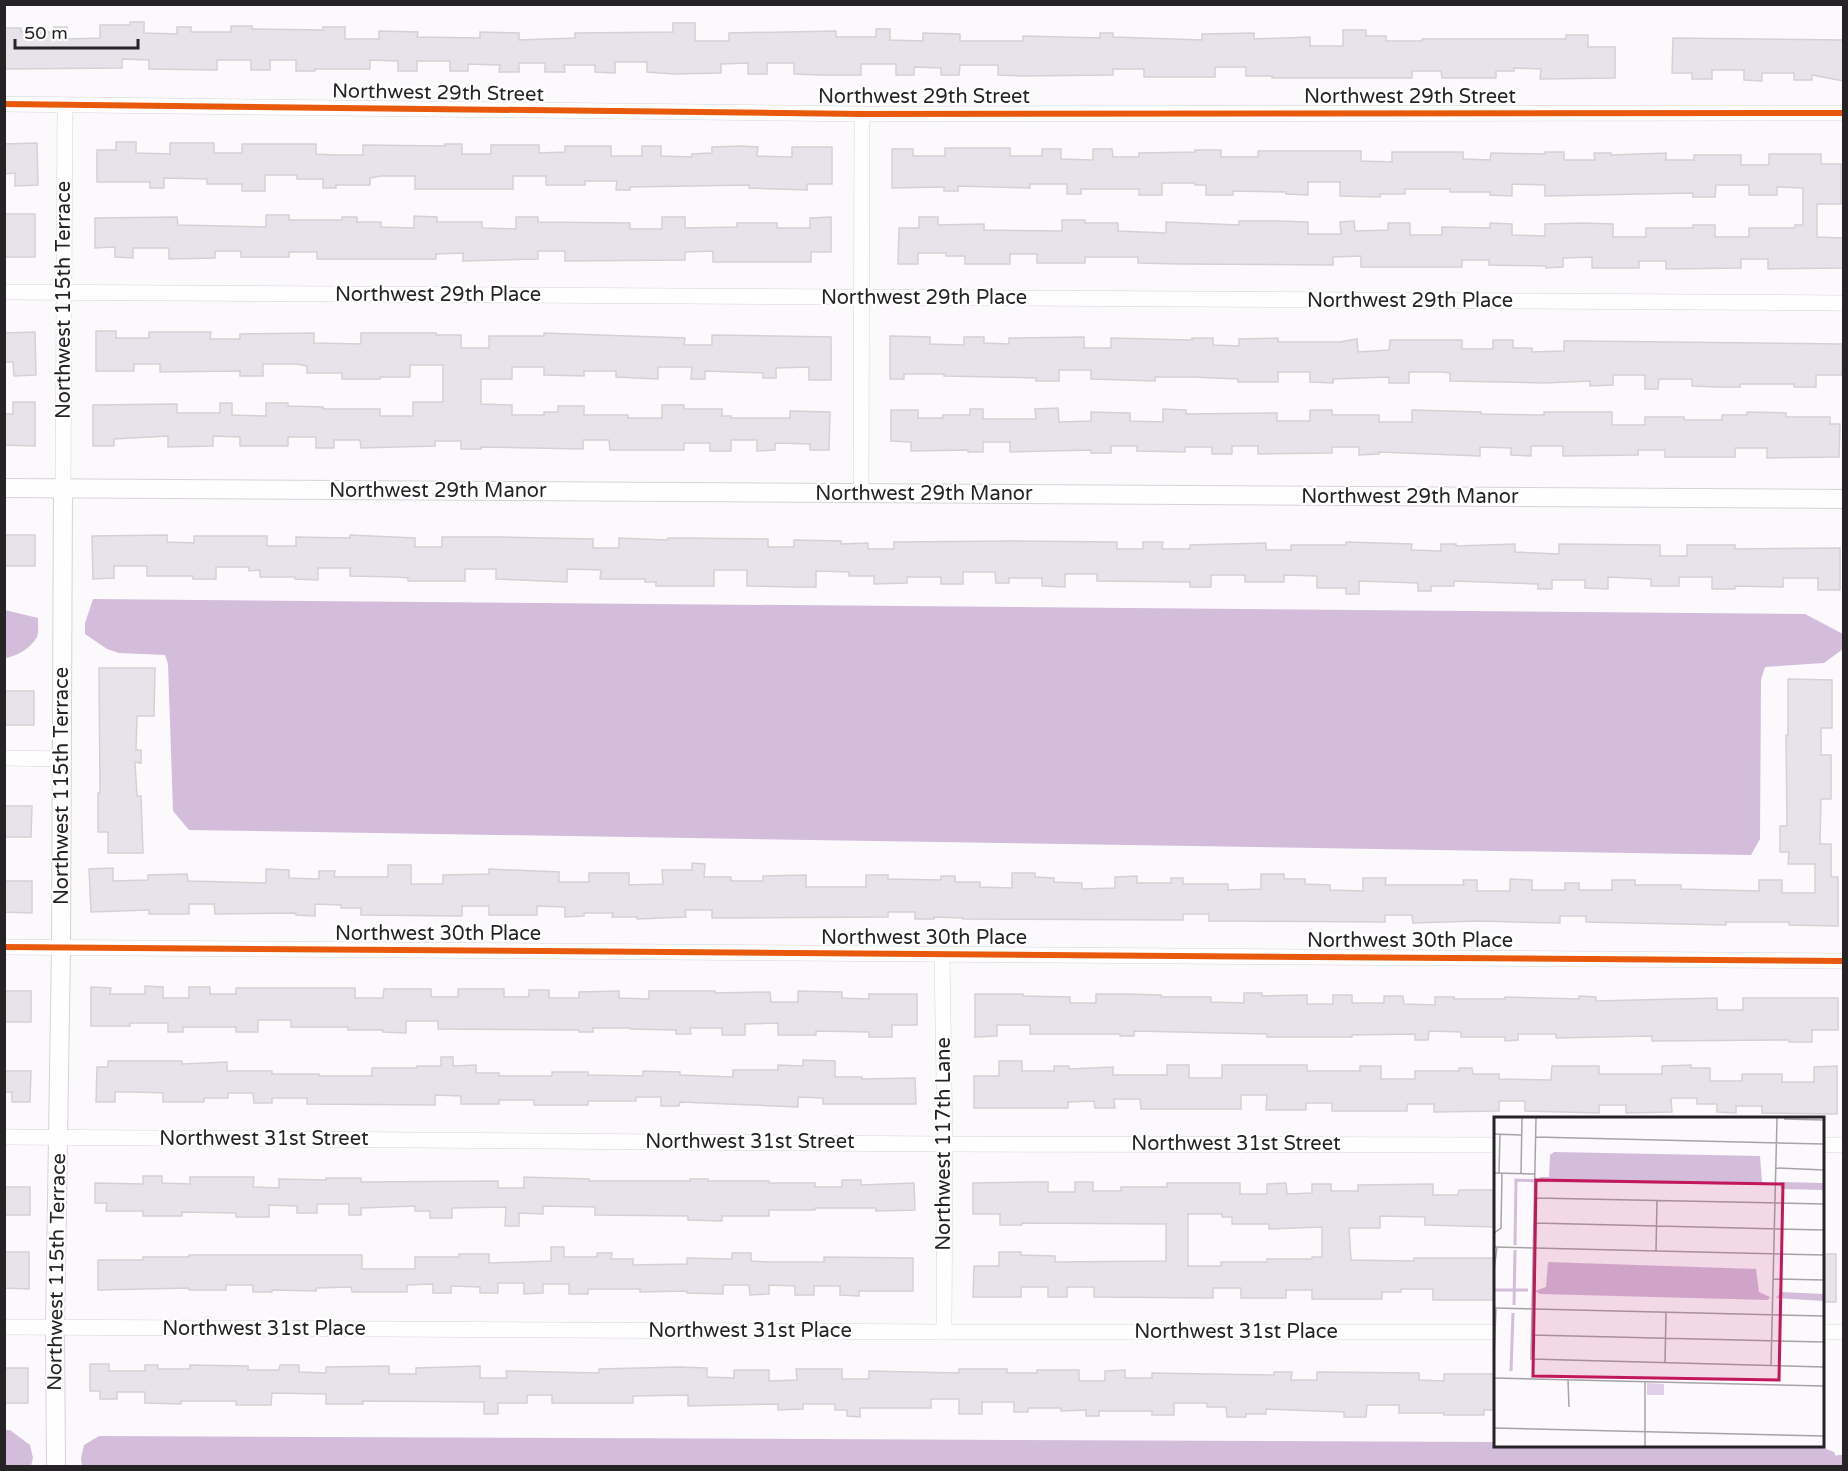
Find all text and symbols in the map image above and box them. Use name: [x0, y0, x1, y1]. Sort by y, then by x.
scale bar: [15, 12, 138, 50]
text: 50 m: [24, 22, 68, 44]
street label: Northwest 29th Street: [332, 79, 545, 107]
street label: Northwest 29th Street: [818, 85, 1030, 109]
street label: Northwest 29th Street: [1304, 85, 1516, 109]
street label: Northwest 115th Terrace: [52, 181, 76, 419]
street label: Northwest 29th Place: [335, 283, 541, 307]
street label: Northwest 29th Place: [821, 286, 1027, 310]
street label: Northwest 29th Place: [1307, 289, 1513, 313]
street label: Northwest 29th Manor: [329, 479, 547, 503]
street label: Northwest 29th Manor: [815, 482, 1033, 506]
street label: Northwest 29th Manor: [1301, 485, 1519, 509]
street label: Northwest 115th Terrace: [50, 667, 74, 905]
street label: Northwest 30th Place: [335, 922, 541, 946]
street label: Northwest 30th Place: [821, 926, 1027, 950]
street label: Northwest 30th Place: [1307, 929, 1513, 953]
street label: Northwest 117th Lane: [932, 1037, 956, 1251]
inset map: [1494, 1117, 1824, 1447]
street label: Northwest 31st Street: [159, 1127, 369, 1151]
street label: Northwest 31st Street: [645, 1130, 855, 1154]
street label: Northwest 31st Street: [1131, 1132, 1341, 1156]
street label: Northwest 115th Terrace: [43, 1153, 71, 1391]
street label: Northwest 31st Place: [162, 1317, 366, 1341]
street label: Northwest 31st Place: [648, 1319, 852, 1343]
street label: Northwest 31st Place: [1134, 1320, 1338, 1344]

